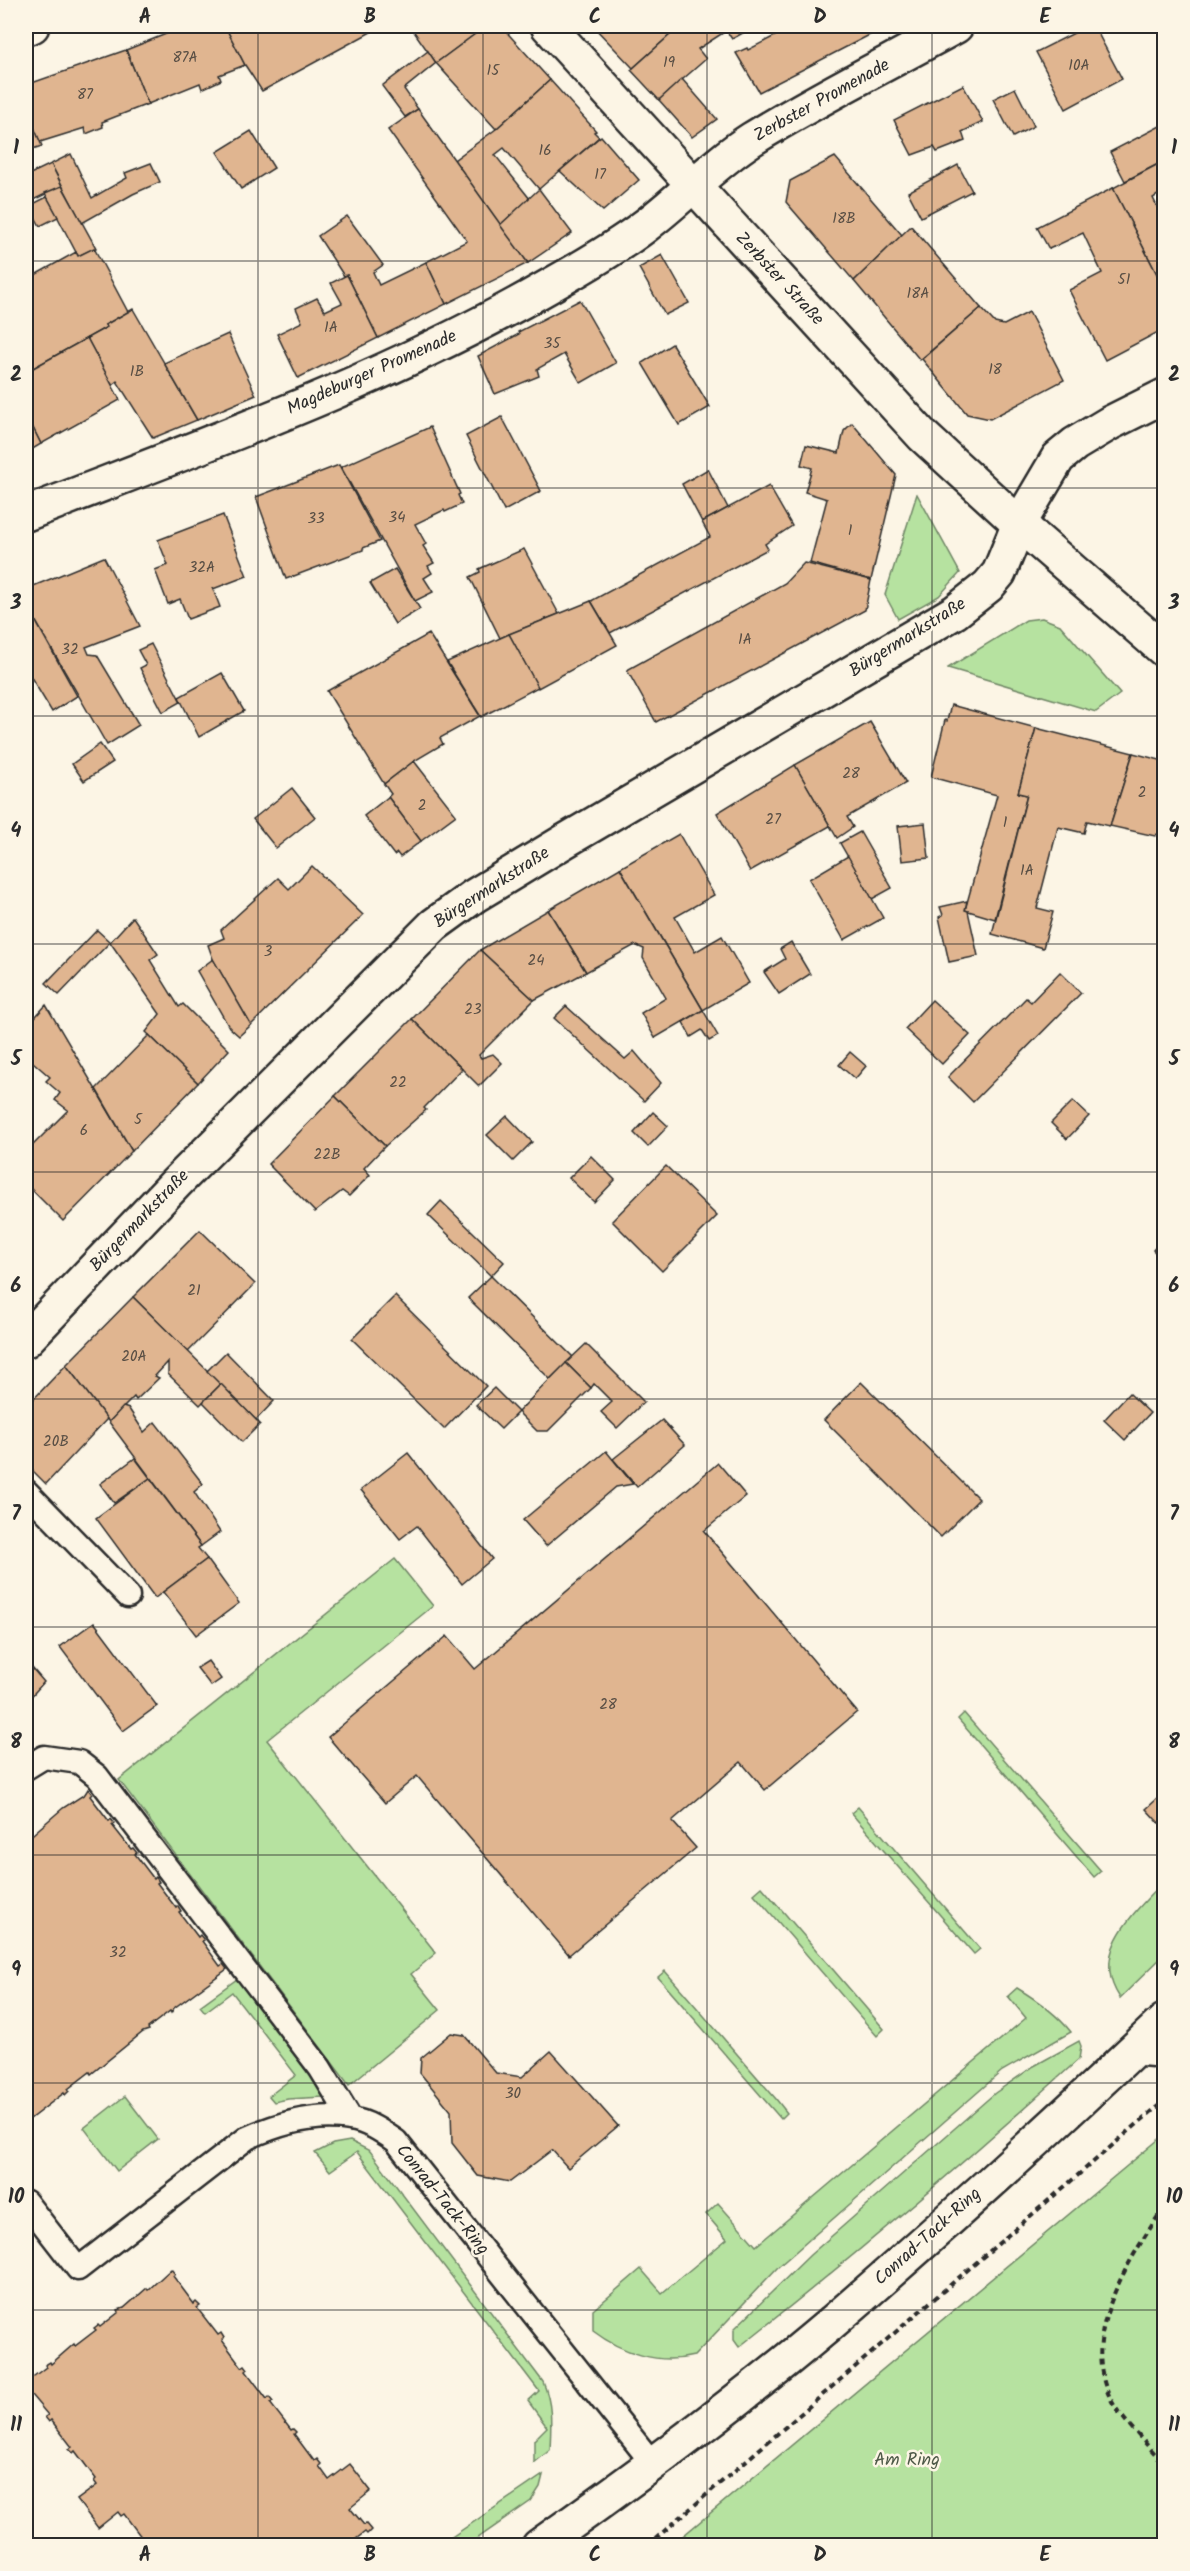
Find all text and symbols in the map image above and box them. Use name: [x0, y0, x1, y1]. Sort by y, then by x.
text: A: [139, 2, 151, 34]
text: B: [364, 2, 376, 34]
text: C: [589, 2, 601, 34]
text: D: [813, 2, 827, 34]
text: E: [1039, 2, 1051, 34]
house number: 87A: [172, 46, 198, 70]
house number: 19: [663, 51, 676, 75]
street label: Zerbster Promenade: [748, 51, 896, 151]
house number: 10A: [1068, 54, 1090, 78]
house number: 15: [487, 59, 500, 83]
house number: 87: [77, 83, 94, 107]
text: 1: [13, 133, 19, 165]
text: 1: [1171, 133, 1177, 165]
house number: 16: [538, 139, 552, 163]
house number: 17: [594, 163, 607, 187]
house number: 18B: [832, 207, 856, 231]
street label: Zerbster Straße: [727, 225, 831, 333]
house number: 51: [1118, 268, 1131, 292]
house number: 18A: [907, 282, 929, 306]
house number: 1A: [324, 316, 338, 340]
street label: Magdeburger Promenade: [282, 322, 462, 424]
house number: 35: [544, 332, 561, 356]
house number: 18: [988, 358, 1003, 382]
text: 2: [10, 360, 22, 392]
house number: 1B: [130, 360, 144, 384]
text: 2: [1168, 360, 1180, 392]
house number: 34: [389, 506, 405, 530]
house number: 33: [307, 507, 325, 531]
house number: 1: [848, 519, 853, 543]
house number: 32A: [189, 556, 215, 580]
text: 3: [10, 588, 22, 620]
text: 3: [1168, 588, 1180, 620]
street label: Bürgermarkstraße: [844, 590, 972, 686]
house number: 1A: [738, 628, 752, 652]
house number: 32: [61, 638, 79, 662]
house number: 28: [842, 762, 861, 786]
house number: 2: [1138, 781, 1146, 805]
house number: 2: [418, 794, 426, 818]
house number: 27: [765, 808, 782, 832]
house number: 1: [1003, 811, 1008, 835]
text: 4: [11, 816, 22, 848]
text: 4: [1169, 816, 1180, 848]
street label: Bürgermarkstraße: [428, 839, 556, 937]
house number: 1A: [1020, 859, 1034, 883]
house number: 3: [264, 940, 273, 964]
house number: 24: [528, 949, 544, 973]
house number: 23: [464, 998, 482, 1022]
text: 5: [10, 1044, 23, 1076]
text: 5: [1168, 1044, 1181, 1076]
house number: 22: [389, 1071, 407, 1095]
house number: 5: [134, 1108, 143, 1132]
house number: 6: [80, 1119, 88, 1143]
house number: 22B: [314, 1143, 341, 1167]
street label: Bürgermarkstraße: [83, 1163, 197, 1279]
text: 6: [11, 1271, 22, 1303]
text: 6: [1169, 1271, 1180, 1303]
house number: 21: [187, 1279, 201, 1303]
house number: 20A: [121, 1345, 147, 1369]
house number: 20B: [43, 1430, 69, 1454]
text: 7: [11, 1499, 21, 1531]
text: 7: [1169, 1499, 1179, 1531]
house number: 28: [599, 1693, 618, 1717]
text: 8: [10, 1727, 22, 1759]
text: 8: [1168, 1727, 1180, 1759]
house number: 32: [109, 1941, 127, 1965]
text: 9: [11, 1955, 21, 1987]
text: 9: [1169, 1955, 1179, 1987]
house number: 30: [505, 2082, 522, 2106]
street label: Conrad-Tack-Ring: [388, 2138, 496, 2262]
street label: Conrad-Tack-Ring: [868, 2181, 988, 2293]
text: 10: [8, 2182, 25, 2214]
text: 10: [1166, 2182, 1183, 2214]
text: 11: [10, 2410, 22, 2442]
text: 11: [1168, 2410, 1180, 2442]
park label: Am Ring: [874, 2446, 940, 2475]
text: A: [139, 2540, 151, 2571]
text: B: [364, 2540, 376, 2571]
text: C: [589, 2540, 601, 2571]
text: D: [813, 2540, 827, 2571]
text: E: [1039, 2540, 1051, 2571]

